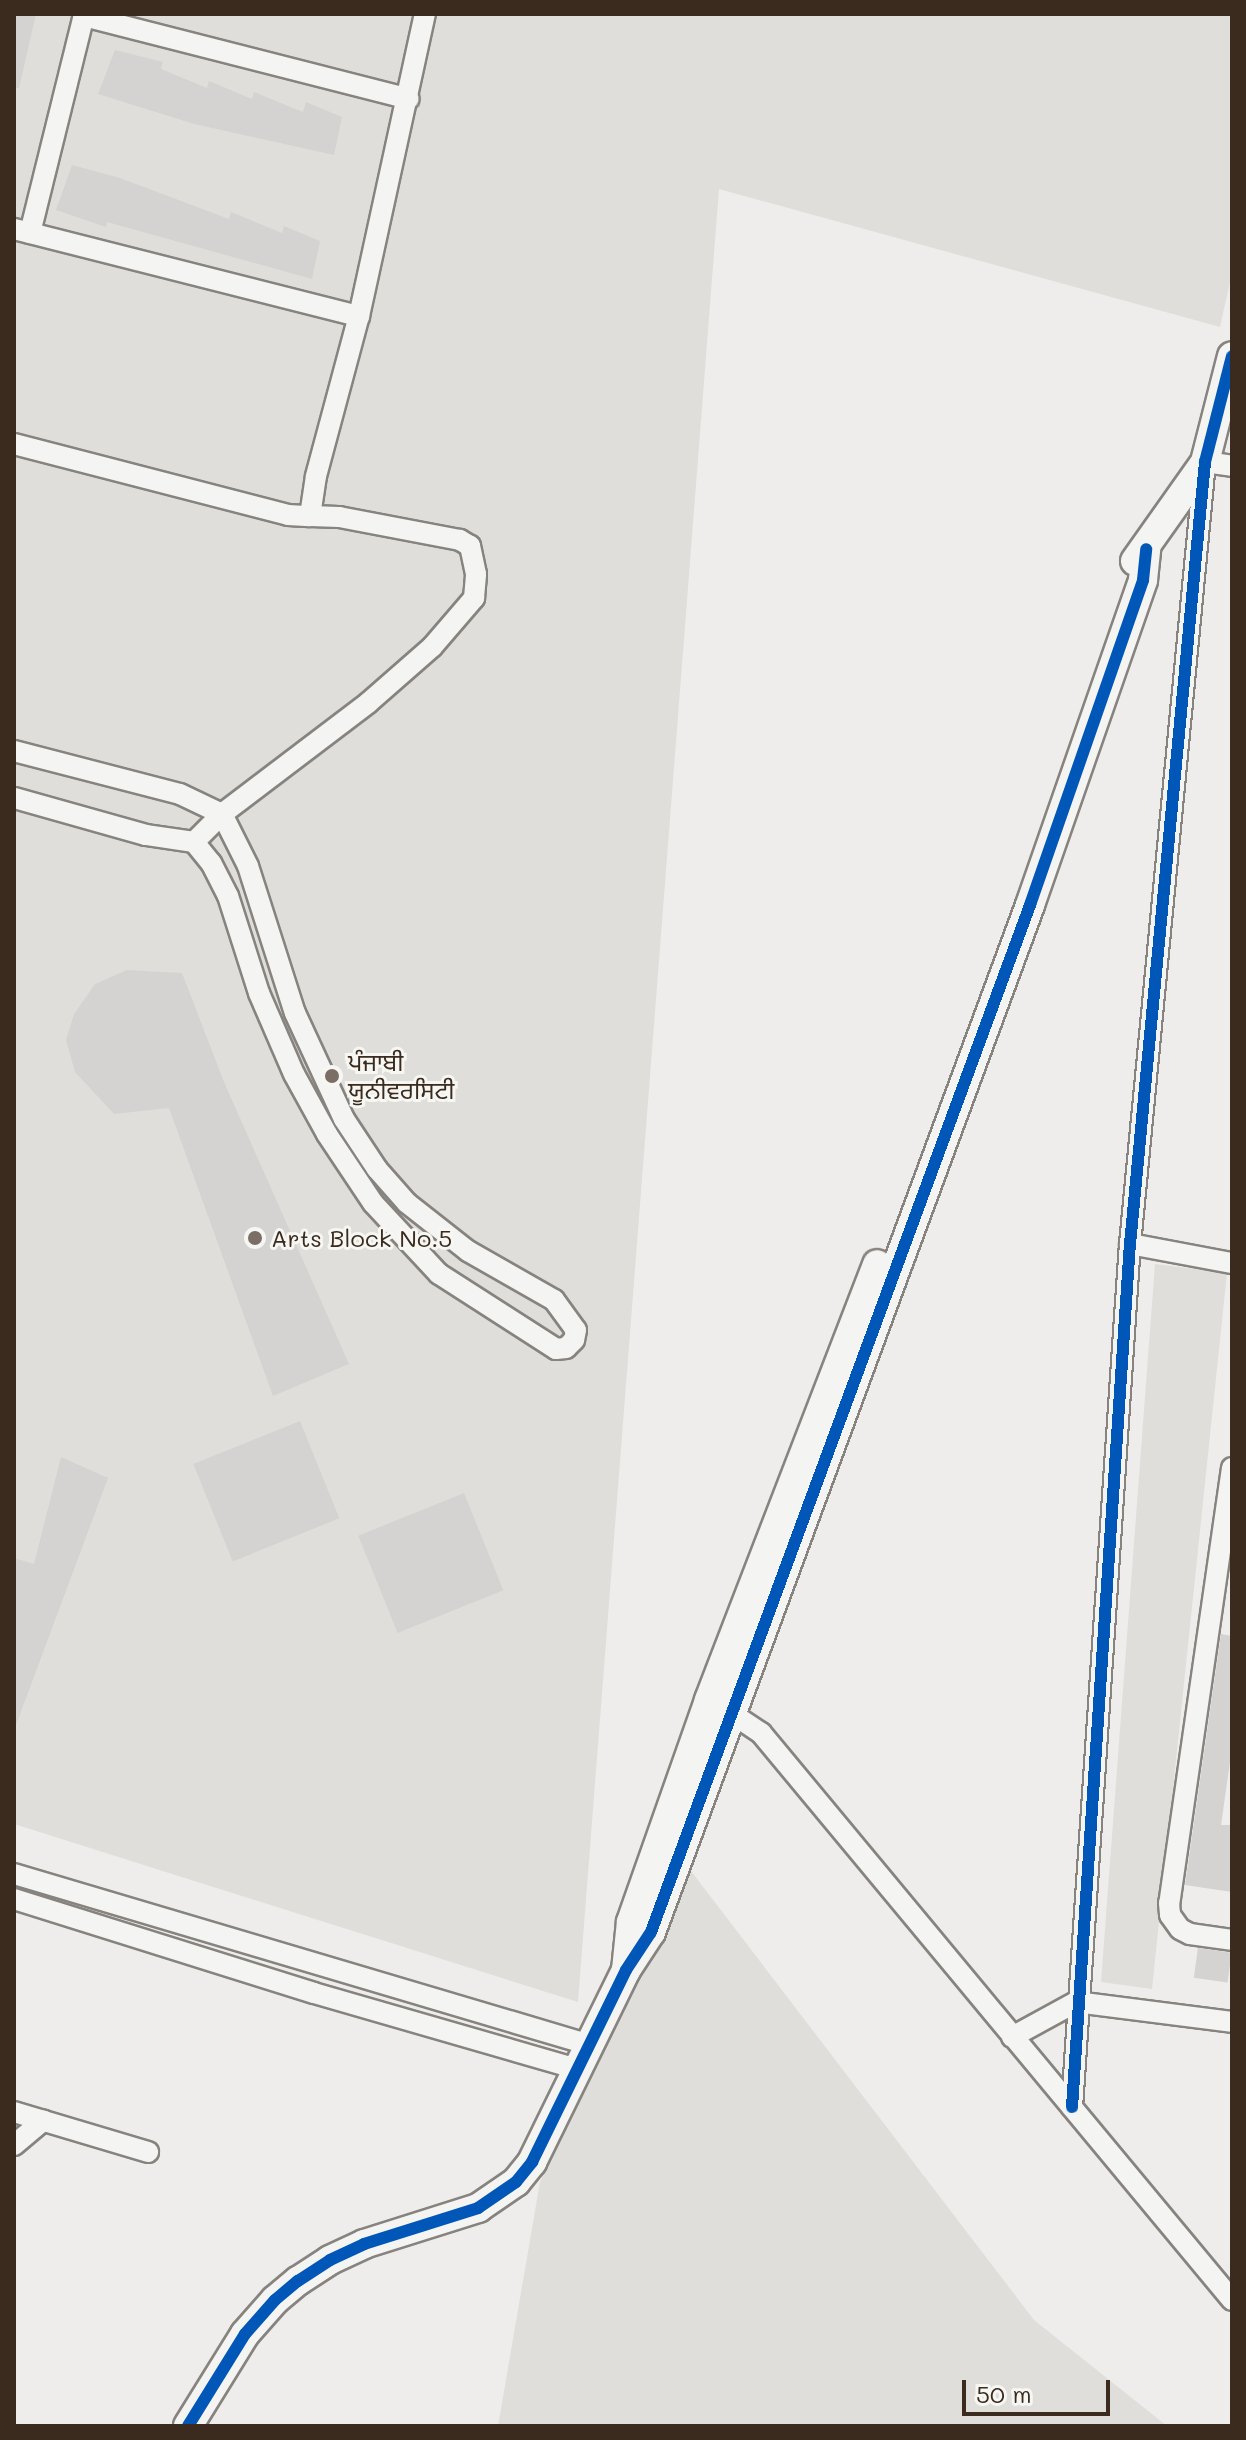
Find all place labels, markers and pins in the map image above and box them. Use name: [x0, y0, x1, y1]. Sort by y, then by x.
place label: ਪੰਜਾਬੀ ਯੂਨੀਵਰਸਿਟੀ: [348, 1048, 454, 1104]
marker: ਪੰਜਾਬੀ ਯੂਨੀਵਰਸਿਟੀ: [323, 1067, 341, 1085]
place label: Arts Block No.5: [271, 1224, 452, 1252]
marker: Arts Block No.5: [246, 1229, 264, 1247]

